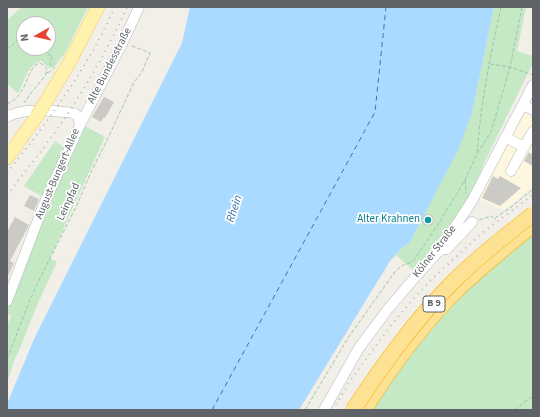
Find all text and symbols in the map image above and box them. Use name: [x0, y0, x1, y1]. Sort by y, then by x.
north arrow: [16, 16, 56, 56]
street label: Alte Bundesstraße: [85, 26, 135, 106]
text: N: [17, 33, 33, 42]
street label: August-Bungert-Allee: [33, 127, 83, 221]
street label: Leinpfad: [55, 181, 83, 223]
water label: Rhein: [224, 194, 246, 224]
place label: Alter Krahnen: [357, 213, 420, 227]
marker: Alter Krahnen: [423, 215, 433, 225]
street label: Kölner Straße: [410, 223, 460, 281]
road number: B 9: [423, 296, 445, 312]

